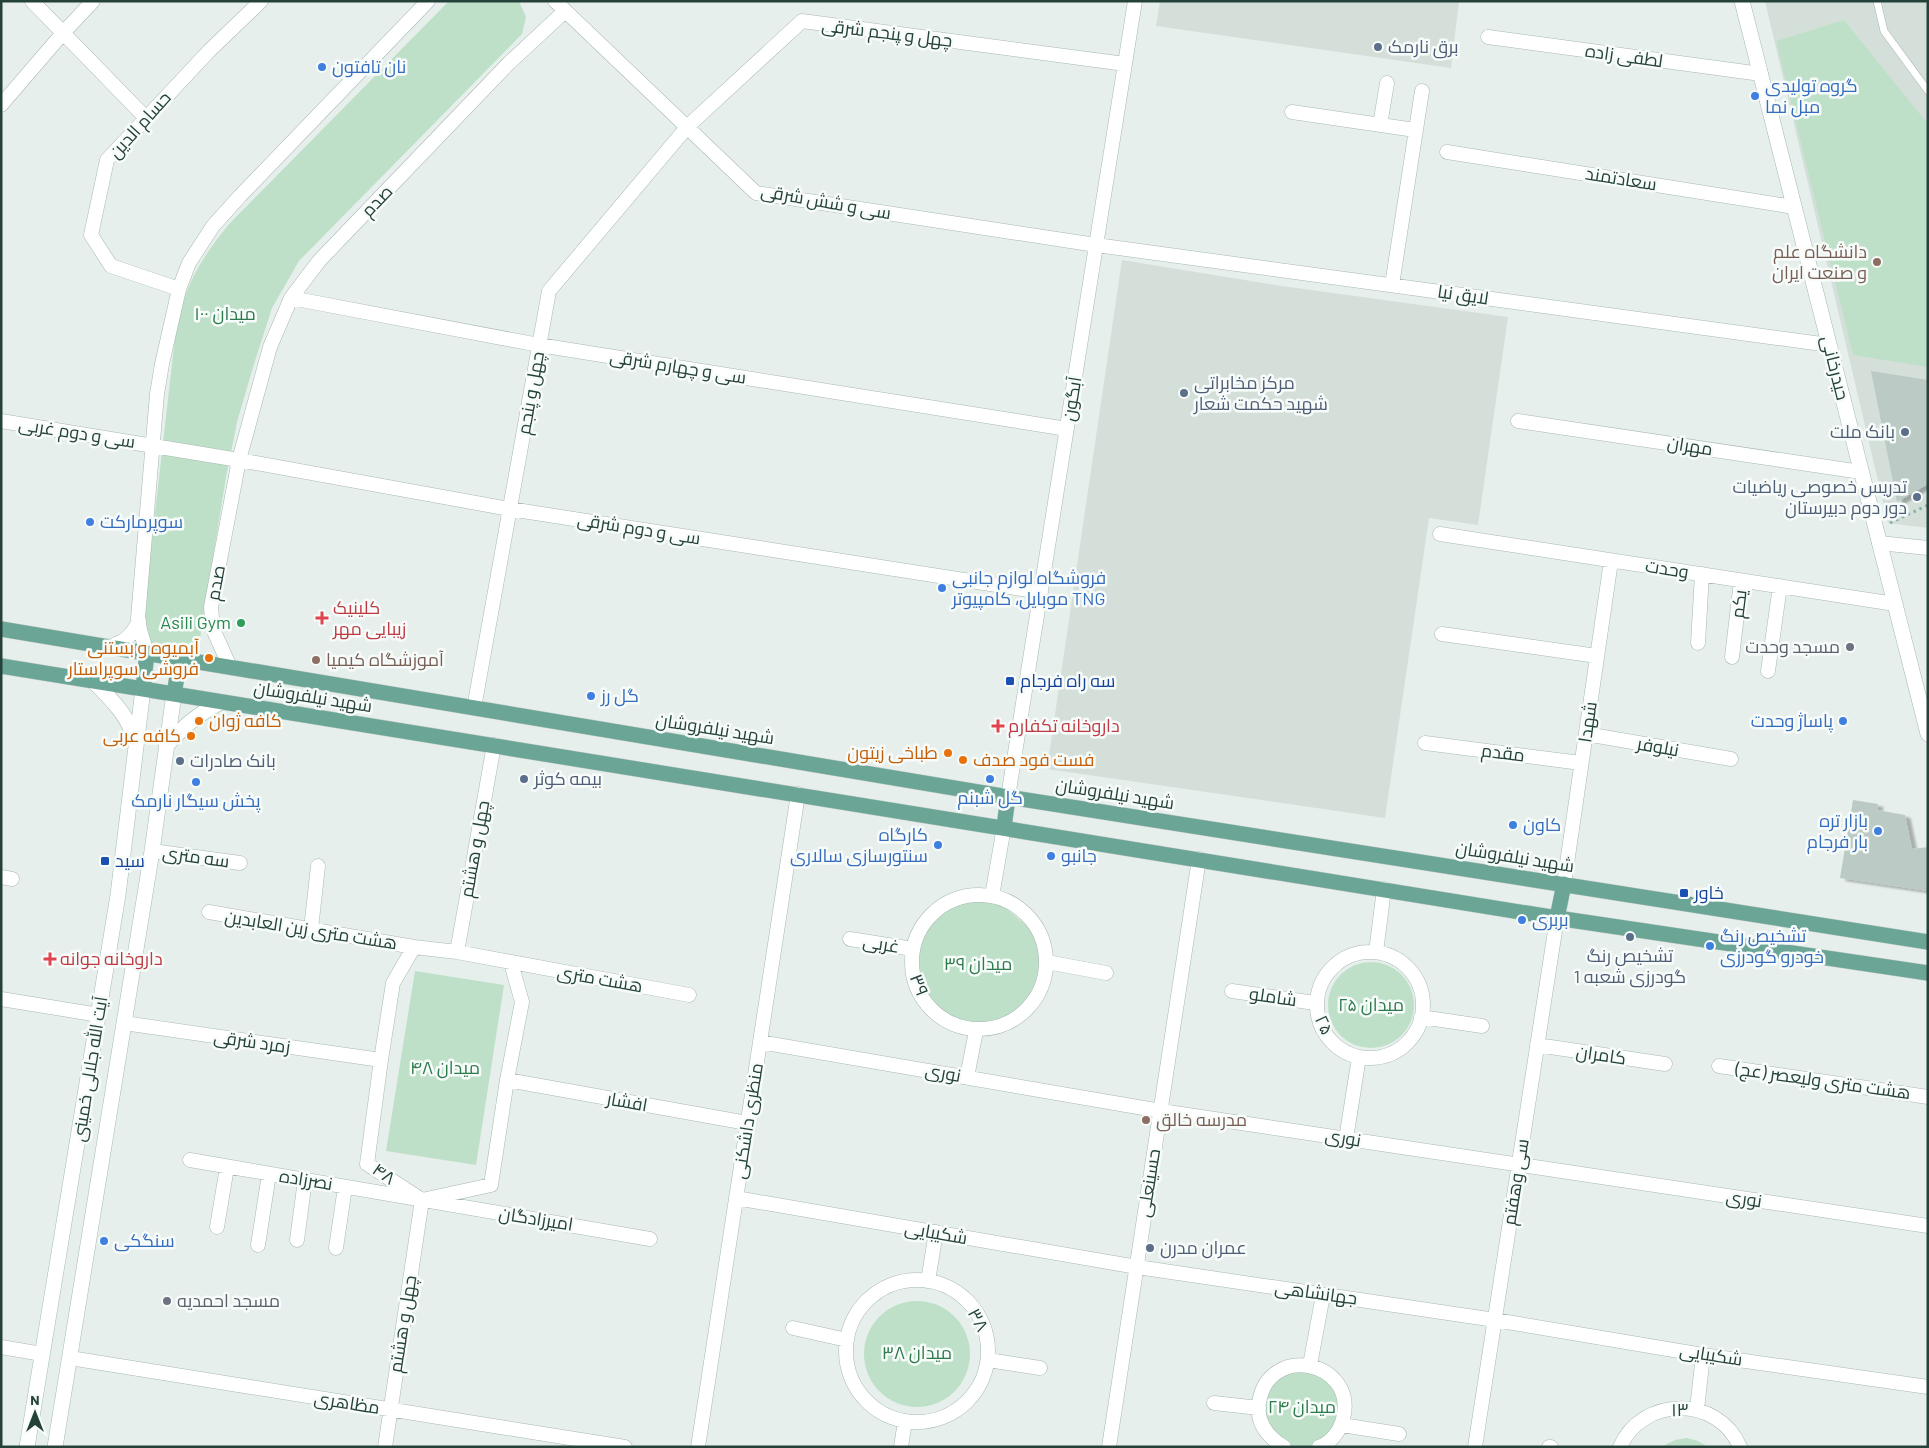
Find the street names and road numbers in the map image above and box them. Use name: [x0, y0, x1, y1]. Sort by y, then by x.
street label: چهل و ‍پنجم شرقی: [820, 13, 954, 53]
street label: لطفی زاده: [1584, 39, 1664, 72]
street label: حسام الدین: [103, 86, 177, 164]
street label: سعادتمند: [1584, 161, 1659, 195]
street label: سی و شش شرقی: [759, 179, 893, 224]
street label: صدم: [356, 180, 398, 222]
street label: لایق نیا: [1436, 280, 1490, 310]
street label: حیدرخانی: [1816, 333, 1855, 403]
street label: سی و چهارم شرقی: [608, 344, 748, 390]
street label: چهل و پنجم: [512, 349, 550, 437]
street label: آبگون: [1057, 375, 1086, 423]
street label: سی و دوم غربی: [17, 412, 137, 454]
street label: مهران: [1666, 431, 1714, 460]
street label: سی و دوم شرقی: [576, 507, 702, 551]
street label: وحدت: [1644, 554, 1690, 583]
street label: صدم: [201, 563, 231, 603]
street label: یکم: [1725, 588, 1753, 620]
street label: شهید نیلفروشان: [252, 676, 374, 717]
street label: شهدا: [1573, 700, 1602, 744]
street label: شهید نیلفروشان: [654, 708, 776, 749]
street label: نیلوفر: [1634, 731, 1681, 762]
street label: مقدم: [1480, 738, 1526, 768]
street label: شهید نیلفروشان: [1054, 773, 1176, 814]
street label: چهل و هشتم: [455, 798, 495, 900]
street label: شهید نیلفروشان: [1454, 836, 1576, 877]
street label: سه متری: [161, 840, 231, 873]
street label: هشت متری زین العابدین: [223, 905, 399, 954]
street label: غربی: [861, 929, 901, 958]
street label: هشت متری: [555, 960, 645, 997]
street label: ۳۹: [906, 971, 934, 999]
street label: شاملو: [1248, 982, 1298, 1011]
street label: آيت الله جلالى خمينى: [67, 994, 112, 1143]
street label: ۲۵: [1311, 1011, 1339, 1038]
street label: زمرد شرقی: [212, 1025, 292, 1058]
street label: کامران: [1575, 1040, 1628, 1069]
street label: هشت متری ولیعصر (عج): [1733, 1057, 1912, 1105]
street label: نوری: [923, 1058, 963, 1087]
street label: منظری داشکنی: [727, 1061, 768, 1180]
street label: افشار: [604, 1086, 649, 1116]
street label: نوری: [1323, 1123, 1363, 1152]
street label: سی وهفتم: [1497, 1137, 1535, 1227]
street label: حسینعلی: [1132, 1147, 1165, 1219]
street label: ۴۸: [369, 1158, 400, 1189]
street label: نصرزاده: [278, 1164, 334, 1195]
street label: نوری: [1725, 1185, 1764, 1212]
street label: امیرزادگان: [497, 1201, 575, 1236]
street label: شکیبایی: [903, 1216, 969, 1249]
street label: چهل و هشتم: [383, 1274, 423, 1374]
street label: جهانشاهی: [1273, 1275, 1359, 1310]
street label: ۳۸: [964, 1304, 994, 1335]
street label: شکیبایی: [1678, 1338, 1744, 1371]
street label: مظاهری: [313, 1386, 382, 1419]
street label: ۱۳: [1671, 1398, 1689, 1420]

